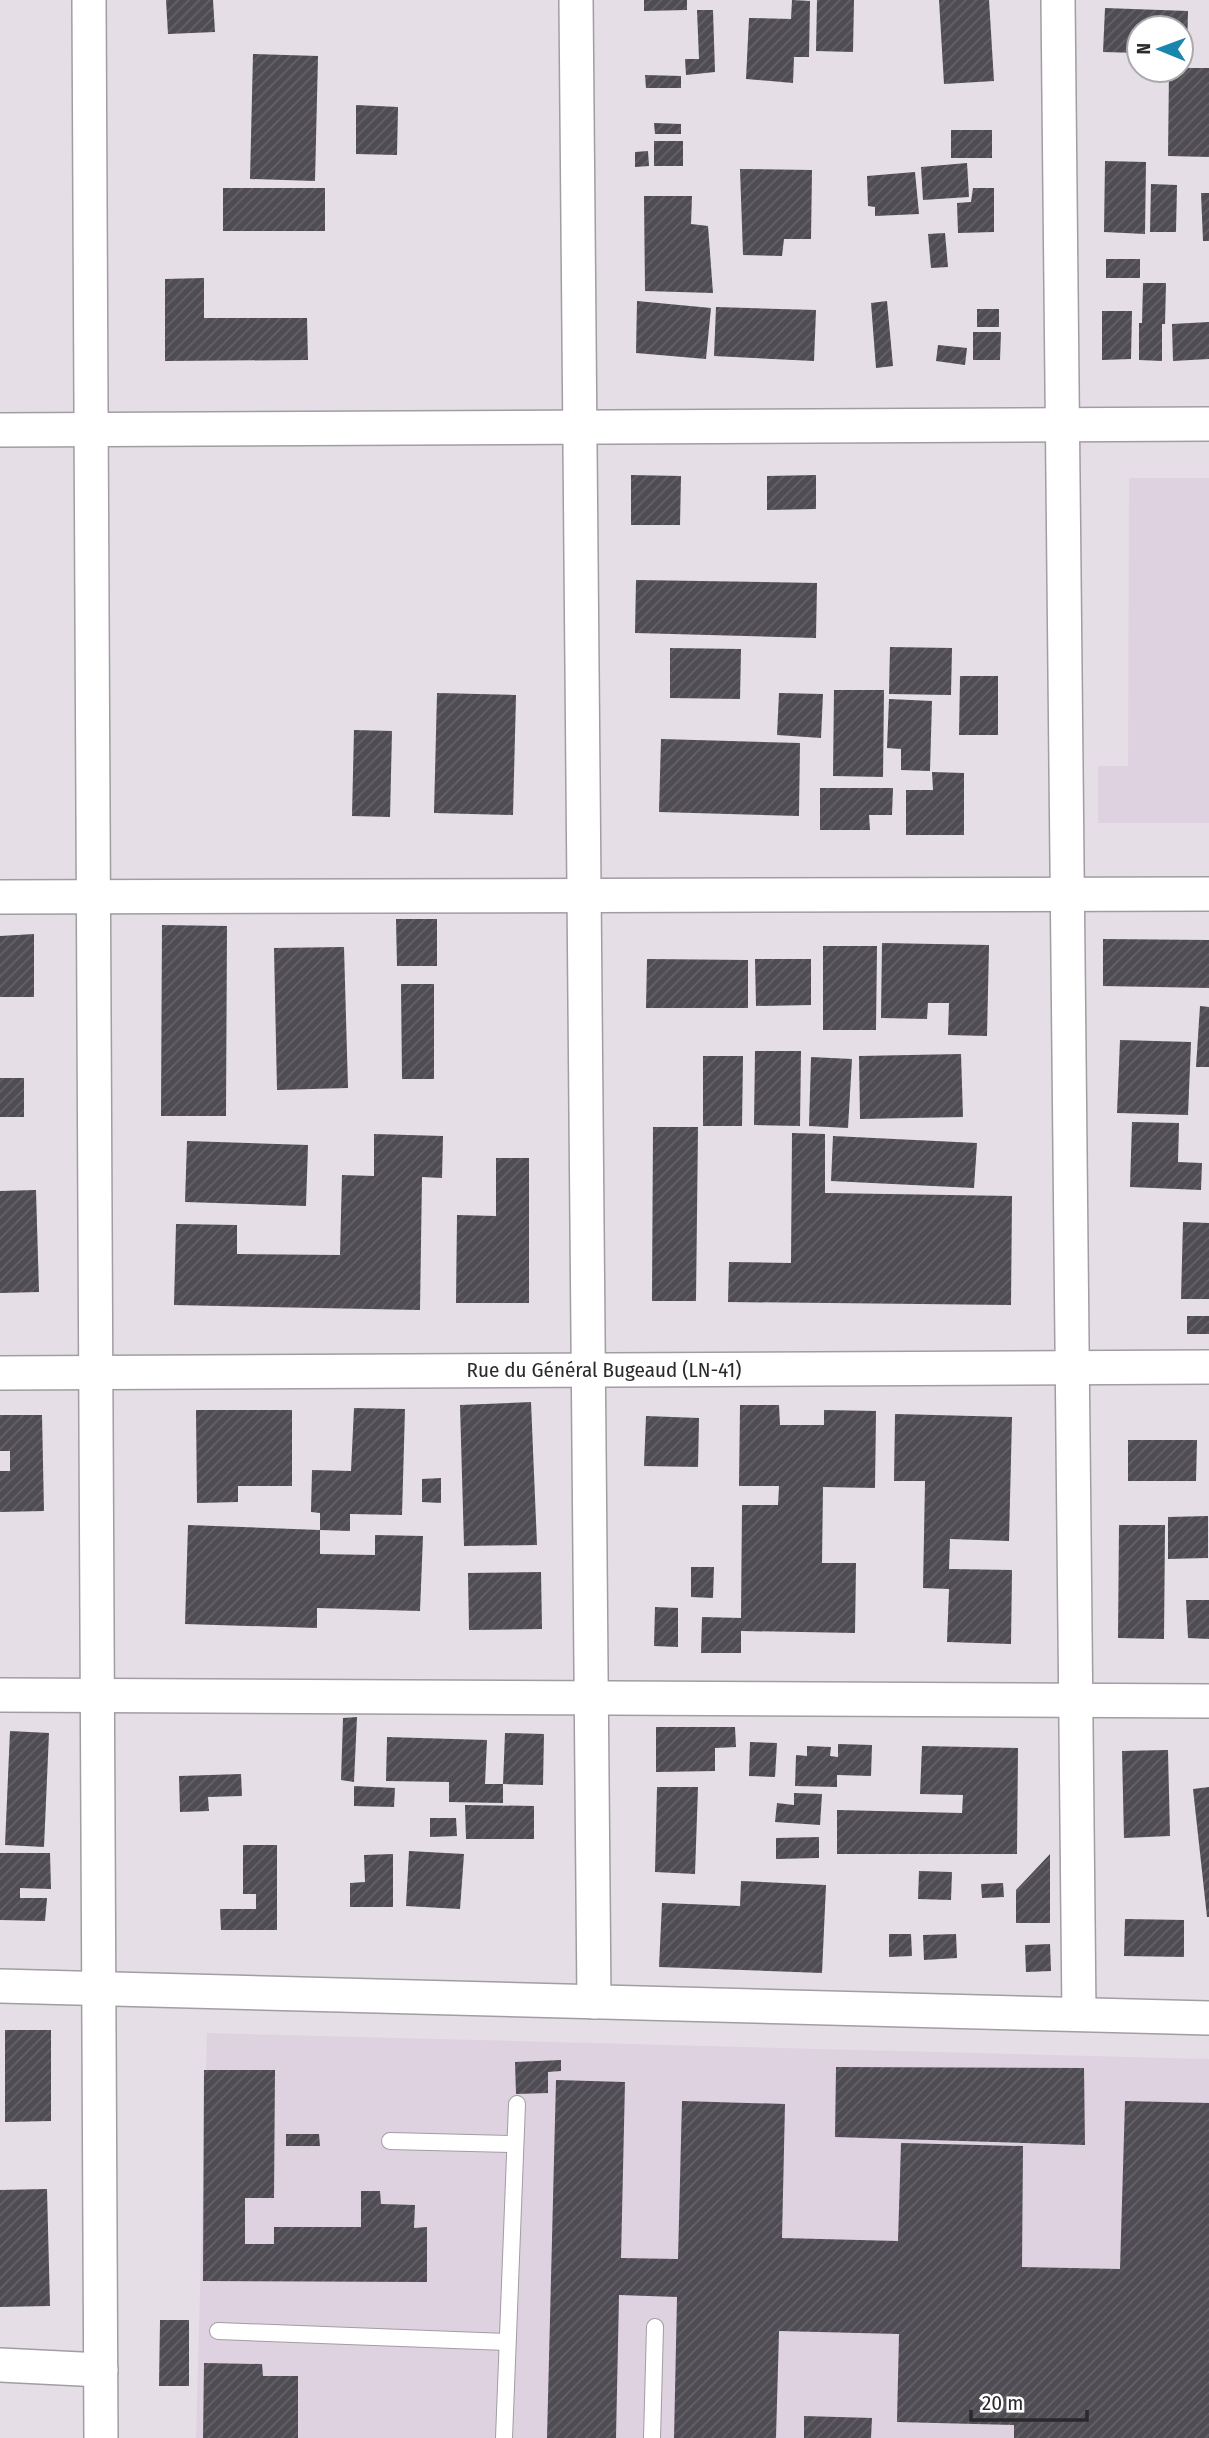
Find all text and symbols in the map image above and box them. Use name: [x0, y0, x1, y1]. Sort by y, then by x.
north arrow: [1125, 14, 1195, 84]
text: N: [1132, 43, 1155, 55]
street label: Rue du Général Bugeaud (LN-41): [467, 1357, 741, 1383]
scale bar: [971, 2378, 1086, 2422]
text: 20 m: [982, 2390, 1023, 2416]

